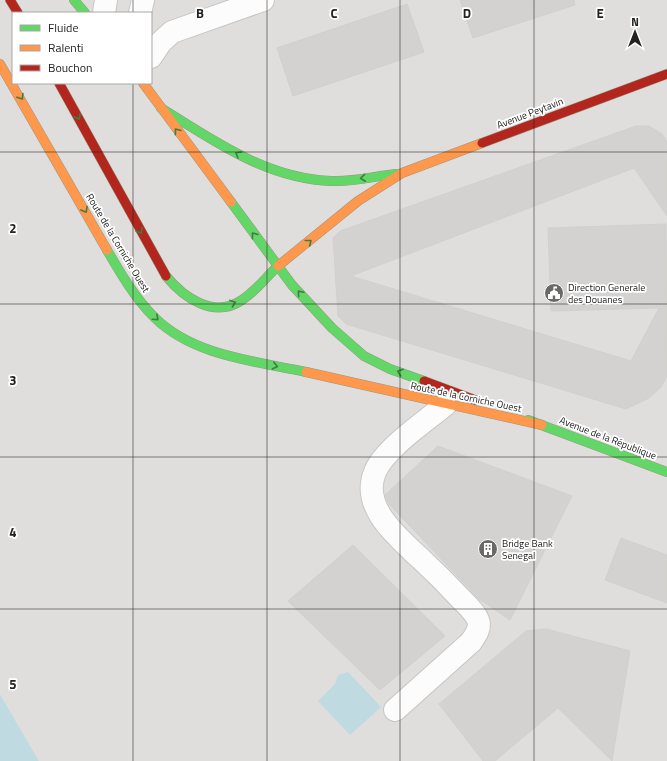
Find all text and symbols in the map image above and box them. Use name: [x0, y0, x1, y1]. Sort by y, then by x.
text: B: [196, 3, 204, 23]
text: C: [330, 3, 338, 23]
text: D: [463, 3, 471, 23]
text: E: [596, 3, 604, 23]
legend: [12, 12, 152, 84]
north arrow: [615, 12, 655, 52]
text: N: [631, 14, 639, 30]
text: Fluide: [48, 18, 79, 37]
text: Ralenti: [48, 38, 83, 57]
text: Bouchon: [48, 58, 93, 77]
one-way arrow: [16, 93, 23, 100]
street label: Avenue Peytavin: [495, 93, 565, 133]
one-way arrow: [73, 113, 81, 120]
one-way arrow: [175, 128, 182, 135]
one-way arrow: [235, 152, 242, 159]
one-way arrow: [360, 173, 366, 182]
street label: Route de la Corniche Ouest: [82, 191, 154, 296]
one-way arrow: [80, 206, 87, 213]
text: 2: [9, 218, 17, 238]
one-way arrow: [136, 227, 143, 234]
one-way arrow: [252, 233, 259, 240]
one-way arrow: [304, 239, 311, 246]
place label: Direction Generale des Douanes: [568, 280, 645, 307]
public building icon: Direction Generale des Douanes: [543, 282, 565, 304]
one-way arrow: [297, 290, 304, 298]
one-way arrow: [229, 300, 236, 308]
one-way arrow: [151, 313, 159, 321]
one-way arrow: [272, 361, 278, 369]
one-way arrow: [397, 369, 404, 377]
text: 3: [9, 370, 17, 390]
street label: Route de la Corniche Ouest: [409, 378, 523, 416]
street label: Avenue de la République: [557, 413, 659, 463]
text: 4: [9, 522, 17, 542]
place label: Bridge Bank Senegal: [502, 536, 553, 563]
building icon: Bridge Bank Senegal: [477, 538, 499, 560]
text: 5: [9, 674, 17, 694]

